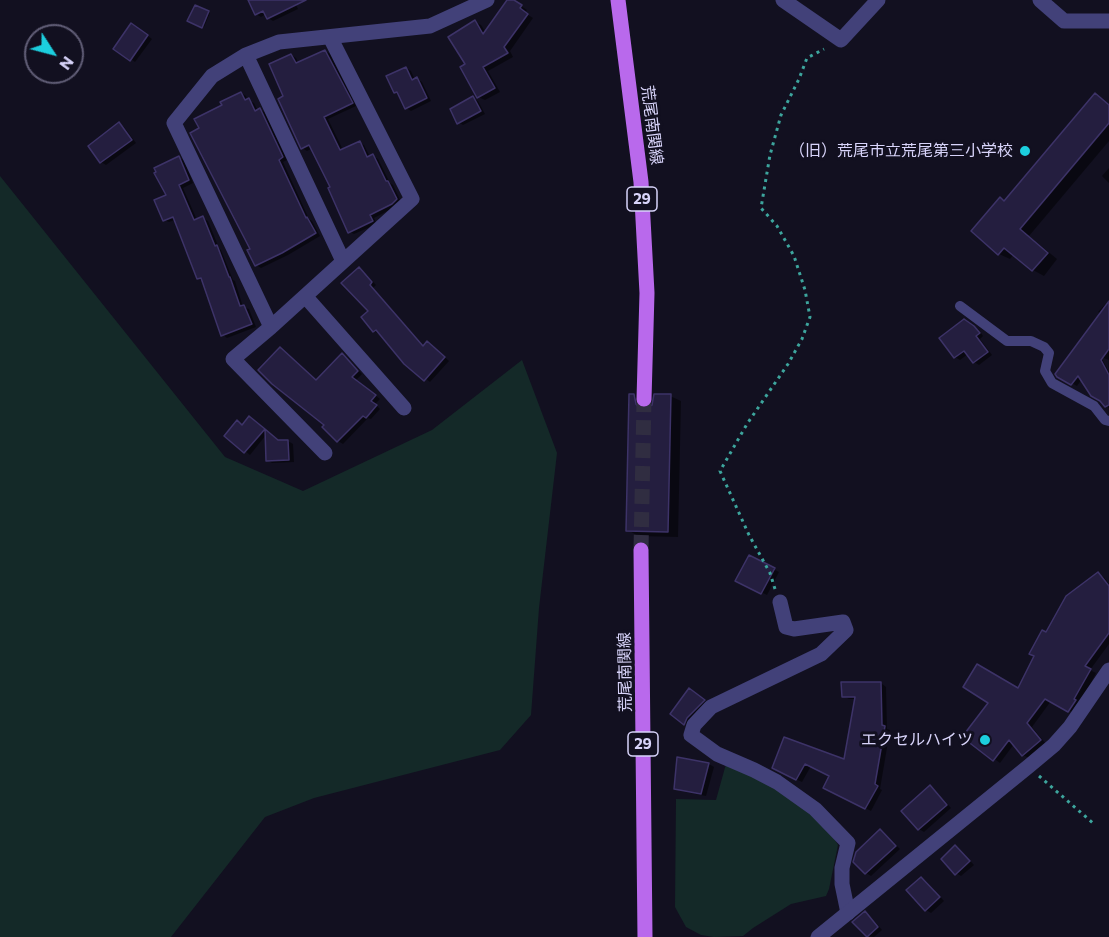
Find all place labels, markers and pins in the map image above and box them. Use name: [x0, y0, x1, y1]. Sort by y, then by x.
place label: （旧）荒尾市立荒尾第三小学校: [789, 141, 1013, 161]
marker: （旧）荒尾市立荒尾第三小学校: [1018, 144, 1032, 158]
place label: エクセルハイツ: [861, 730, 973, 750]
marker: エクセルハイツ: [978, 733, 992, 747]

